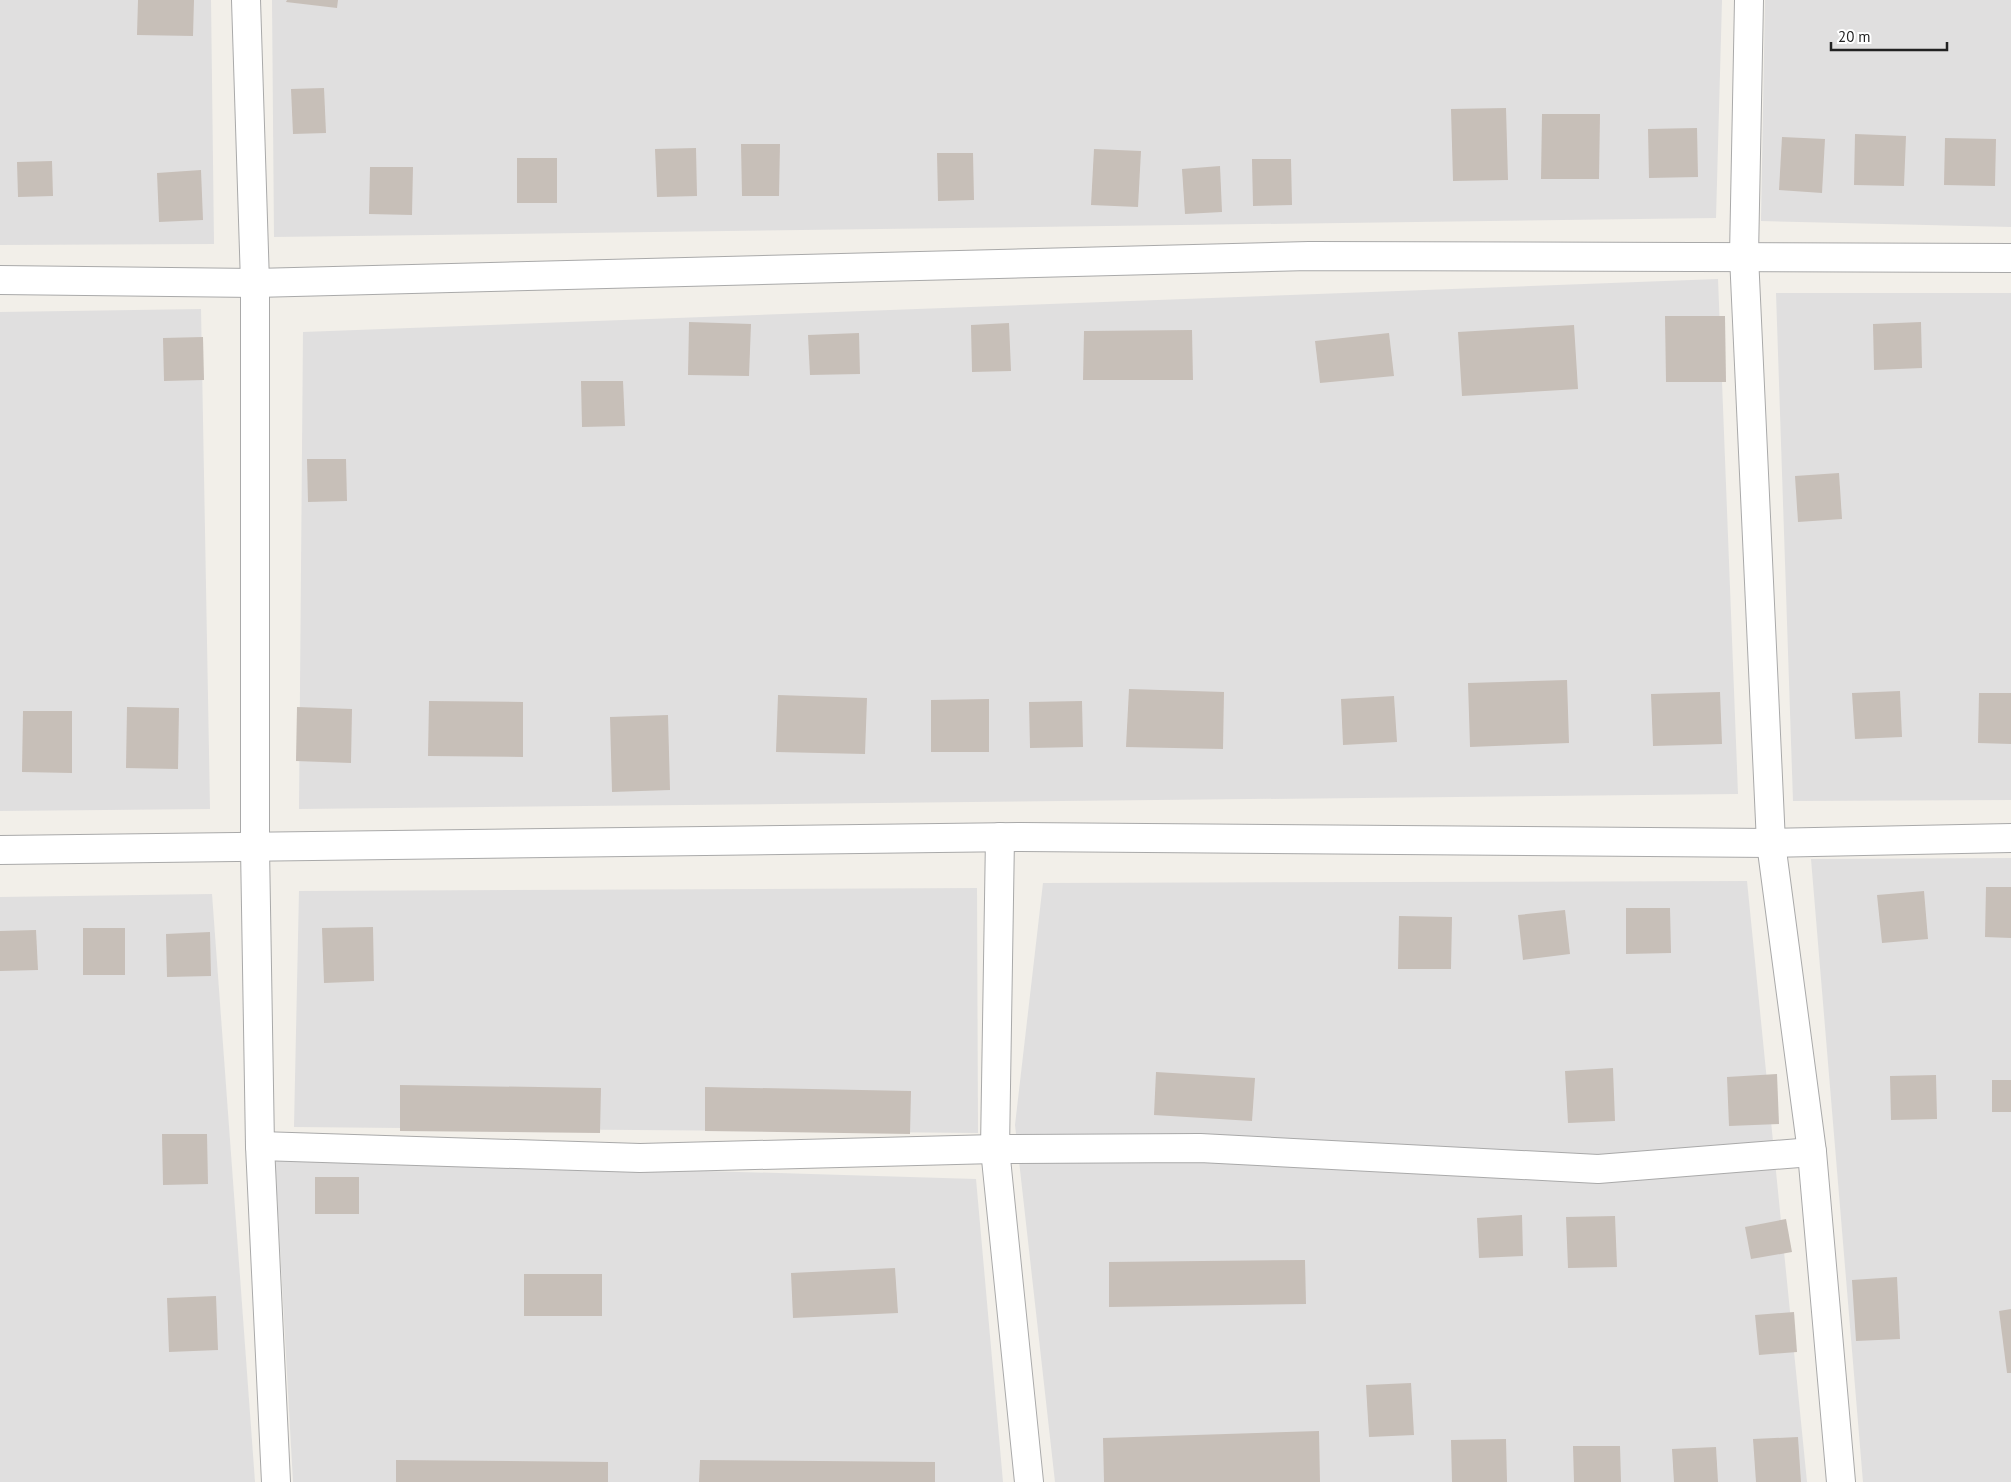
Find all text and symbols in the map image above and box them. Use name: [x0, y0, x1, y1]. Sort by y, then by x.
scale bar: [1831, 20, 1947, 52]
text: 20 m: [1838, 27, 1871, 46]

